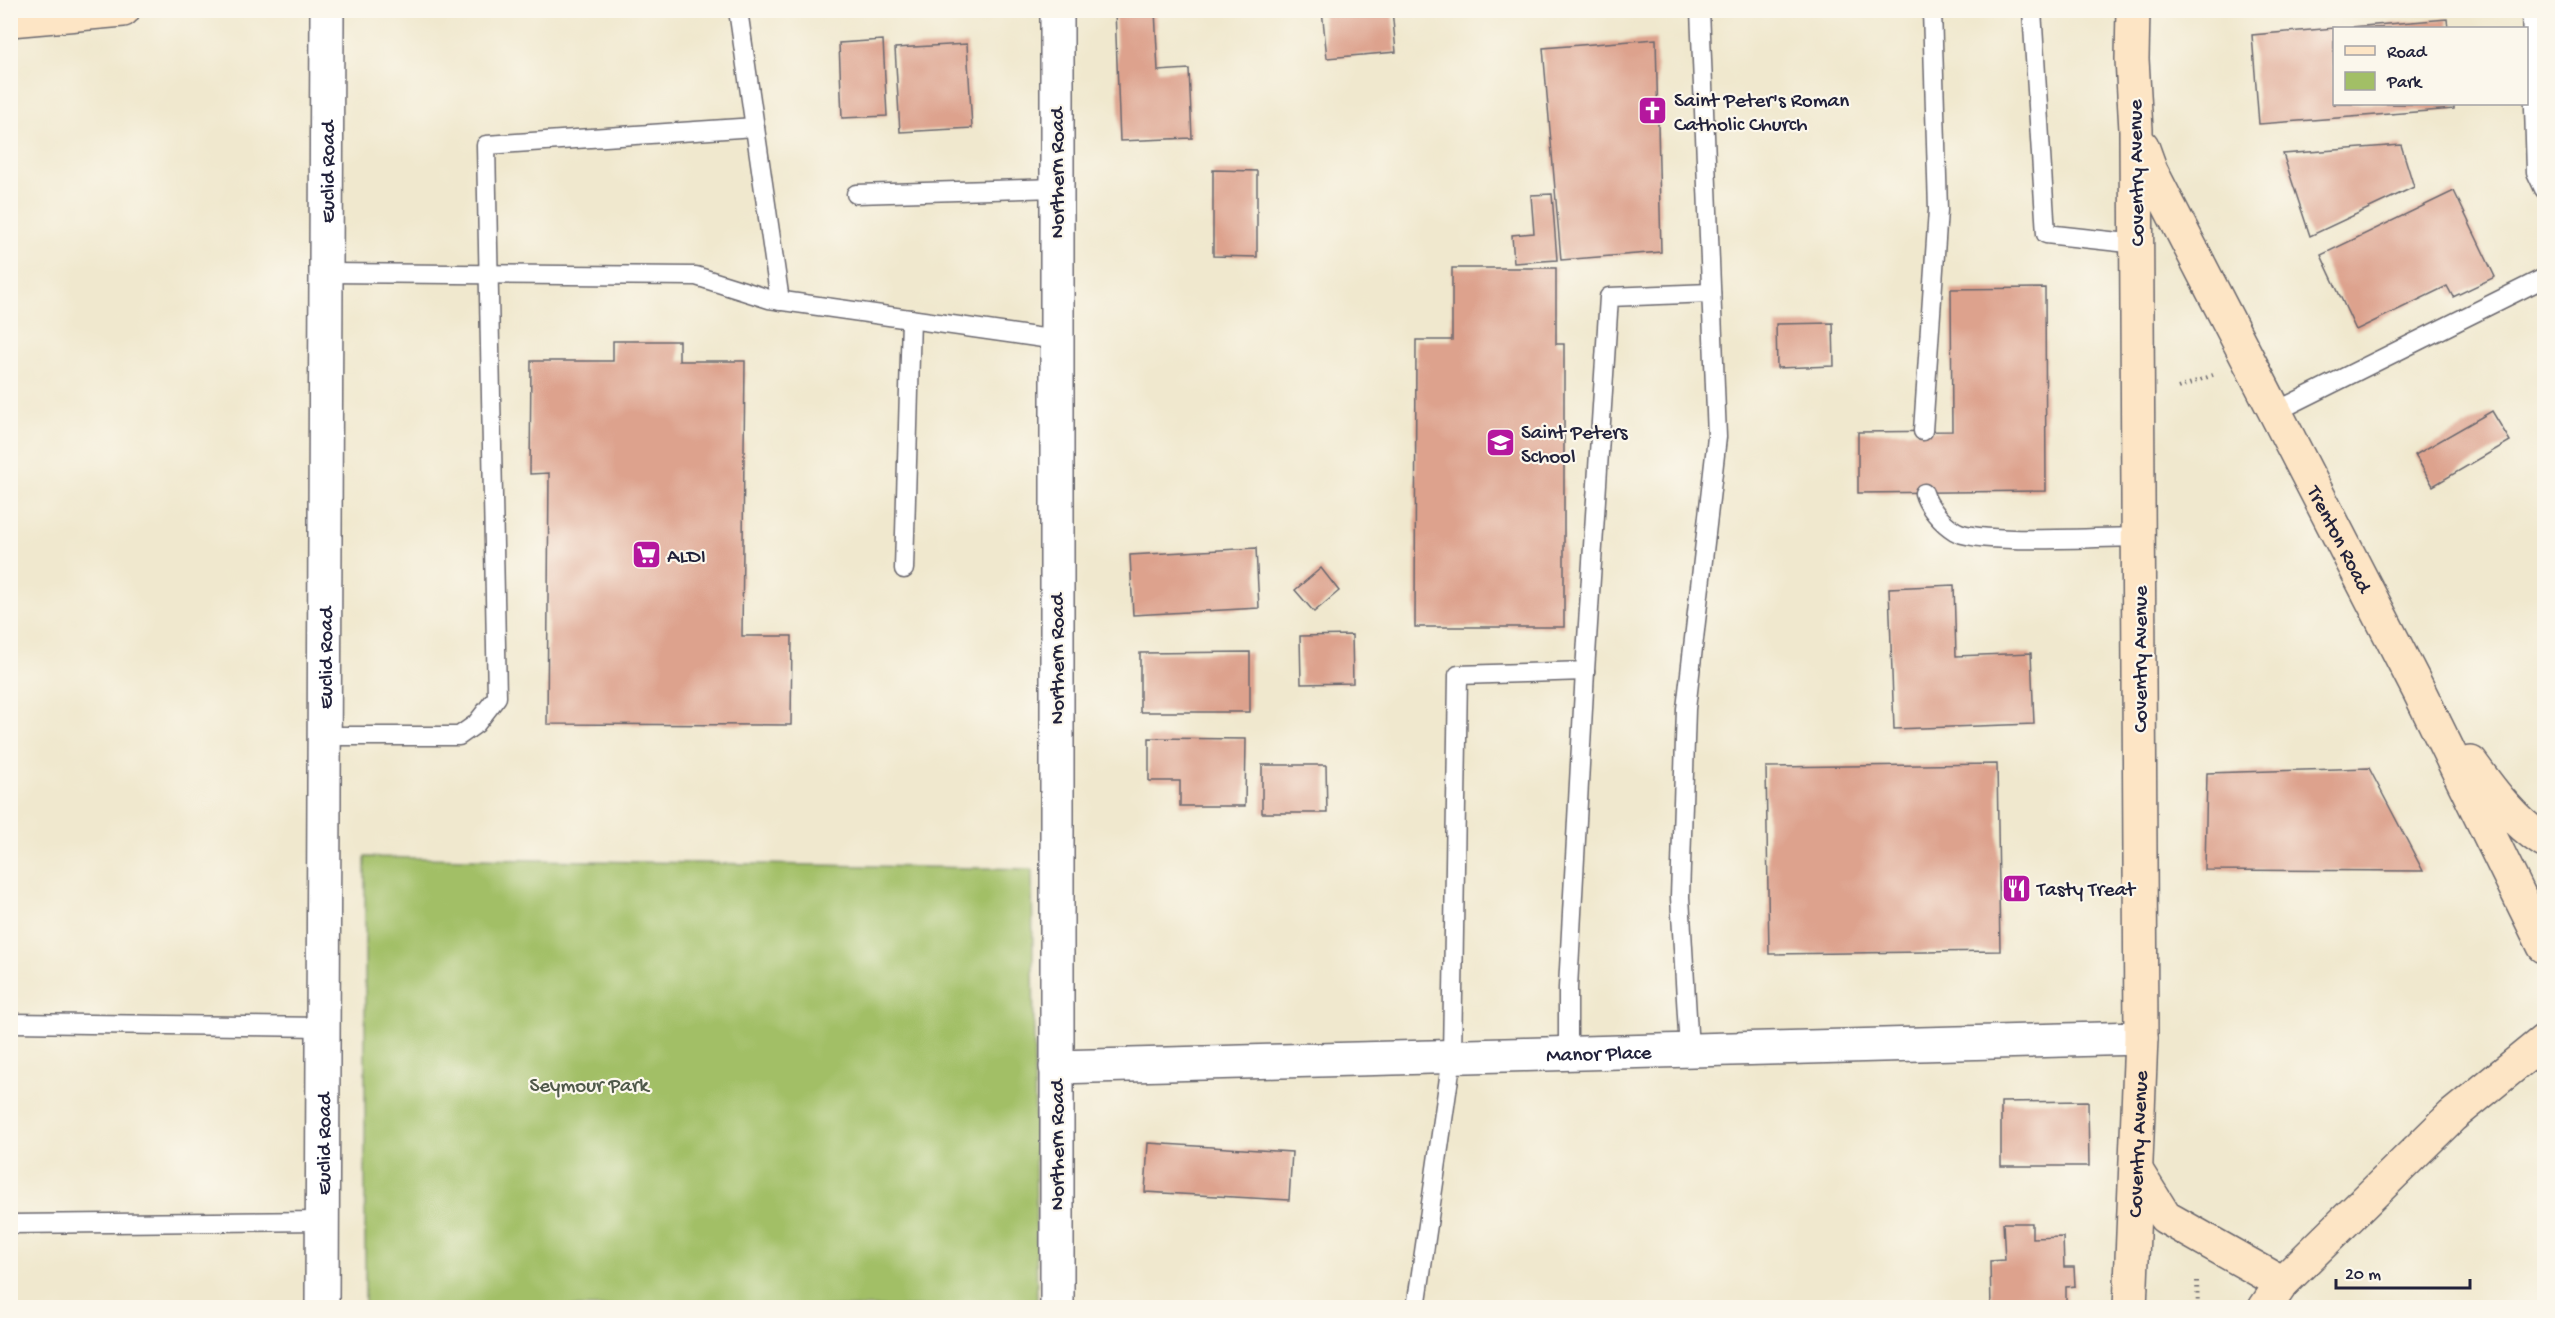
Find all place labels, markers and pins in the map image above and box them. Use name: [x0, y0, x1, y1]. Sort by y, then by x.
place label: Saint Peter's Roman Catholic Church: [1674, 90, 1849, 139]
church icon: Saint Peter's Roman Catholic Church: [1637, 95, 1669, 127]
place label: Saint Peters School: [1521, 422, 1629, 471]
school or university icon: Saint Peters School: [1484, 427, 1516, 459]
supermarket icon: ALDI: [630, 539, 662, 571]
place label: ALDI: [667, 546, 706, 571]
restaurant icon: Tasty Treat: [2000, 872, 2032, 904]
place label: Tasty Treat: [2036, 879, 2137, 904]

